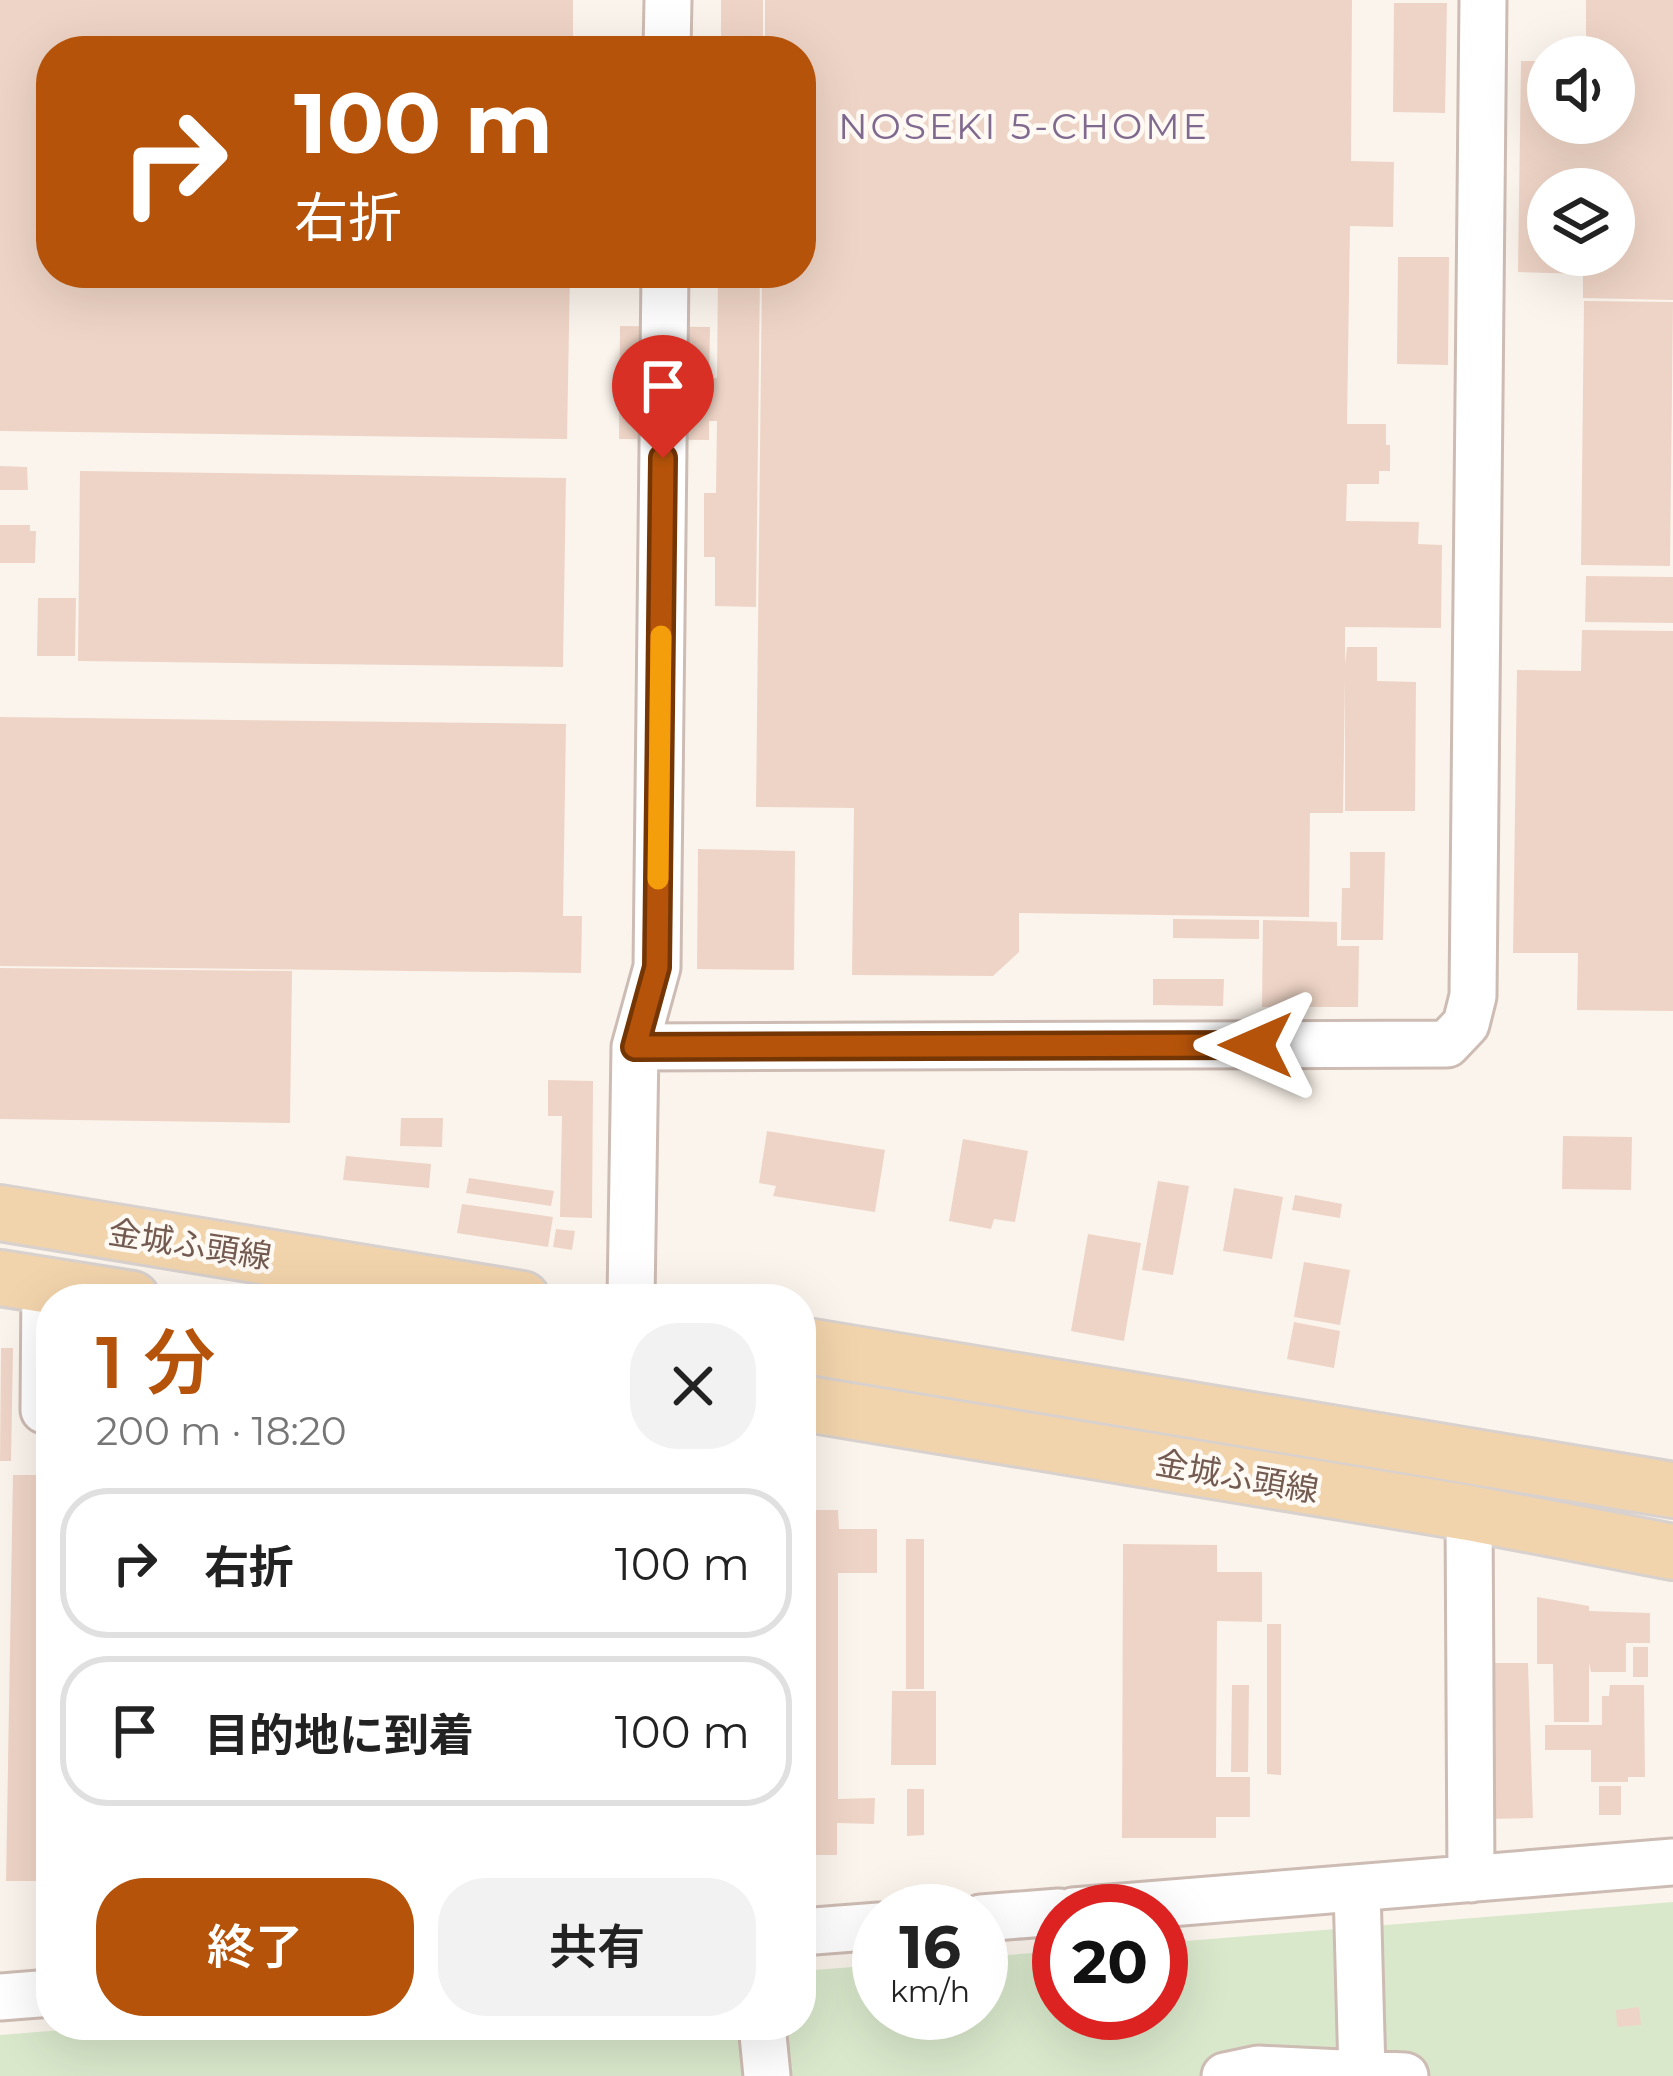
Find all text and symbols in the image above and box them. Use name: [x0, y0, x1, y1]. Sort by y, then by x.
map controls: [1527, 36, 1635, 276]
button: sound: [1527, 36, 1635, 144]
text: 100 m: [294, 72, 553, 174]
icon: right: [96, 84, 252, 240]
district label: NOSEKI 5-CHOME: [838, 104, 1210, 148]
button: layers: [1527, 168, 1635, 276]
text: 右折: [294, 185, 402, 251]
pin: [612, 335, 714, 458]
icon: arrive: [630, 353, 696, 419]
position arrow: [1193, 982, 1319, 1108]
street label: 金城ふ頭線: [105, 1211, 275, 1277]
text: 1 分: [96, 1318, 215, 1406]
button: close: [630, 1323, 756, 1449]
text: 200 m · 18:20: [96, 1407, 347, 1455]
street label: 金城ふ頭線: [1152, 1442, 1322, 1510]
icon: right: [102, 1530, 168, 1596]
text: 100 m: [615, 1536, 750, 1591]
text: 右折: [204, 1539, 294, 1594]
icon: arrive: [102, 1698, 168, 1764]
text: 100 m: [615, 1704, 750, 1759]
text: 目的地に到着: [204, 1707, 474, 1762]
button: 終了: [96, 1878, 414, 2016]
button: 共有: [438, 1878, 756, 2016]
speed limit sign: 20: [1032, 1884, 1188, 2040]
text: 16: [899, 1910, 961, 1983]
text: km/h: [890, 1973, 970, 2010]

